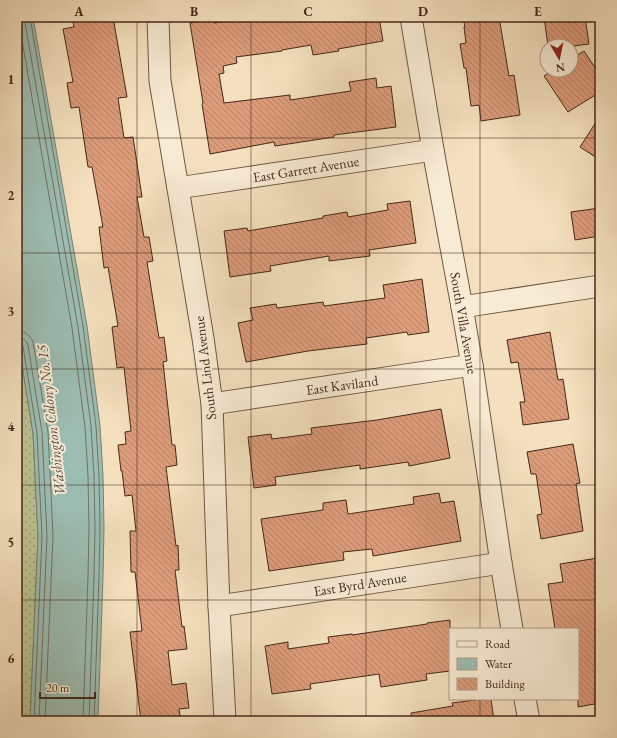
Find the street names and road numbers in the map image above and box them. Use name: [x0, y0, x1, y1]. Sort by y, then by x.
street label: East Garrett Avenue: [252, 152, 361, 186]
street label: South Villa Avenue: [446, 271, 482, 376]
street label: South Lind Avenue: [190, 315, 220, 421]
street label: East Kaviland: [305, 371, 380, 399]
street label: East Byrd Avenue: [312, 568, 408, 600]

